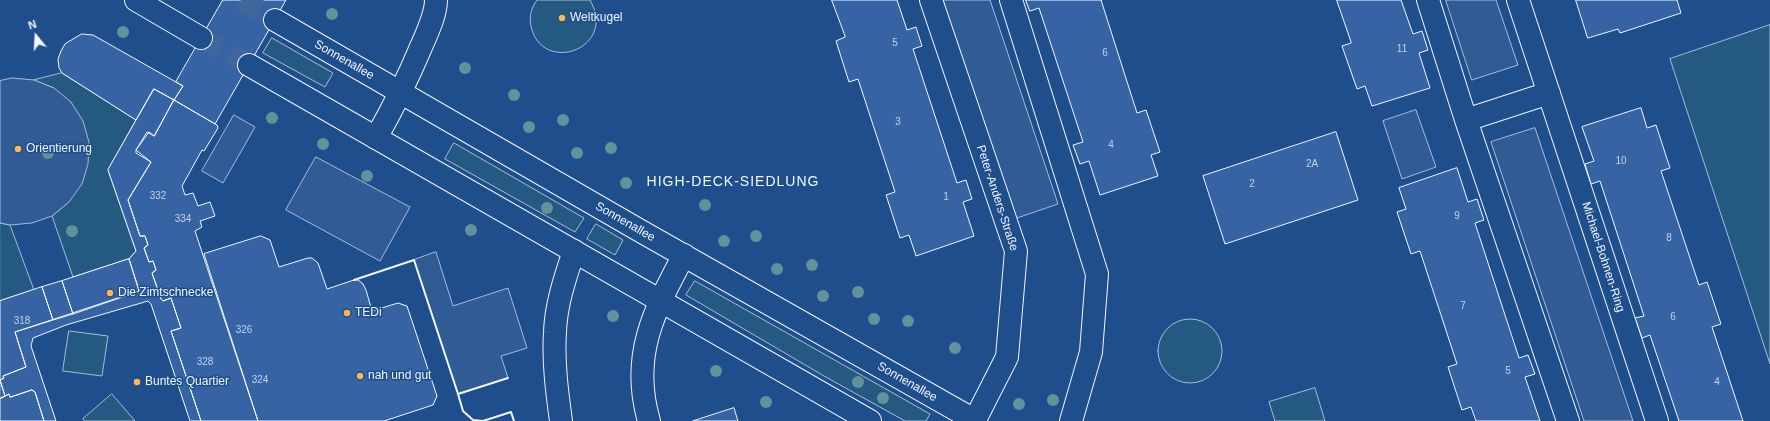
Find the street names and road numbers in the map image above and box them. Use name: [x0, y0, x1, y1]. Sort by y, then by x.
street label: Sonnenallee: [312, 37, 376, 83]
street label: Peter-Anders-Straße: [973, 143, 1021, 253]
street label: Sonnenallee: [593, 199, 657, 245]
street label: Michael-Bohnen-Ring: [1578, 200, 1628, 314]
street label: Sonnenallee: [875, 359, 939, 405]

